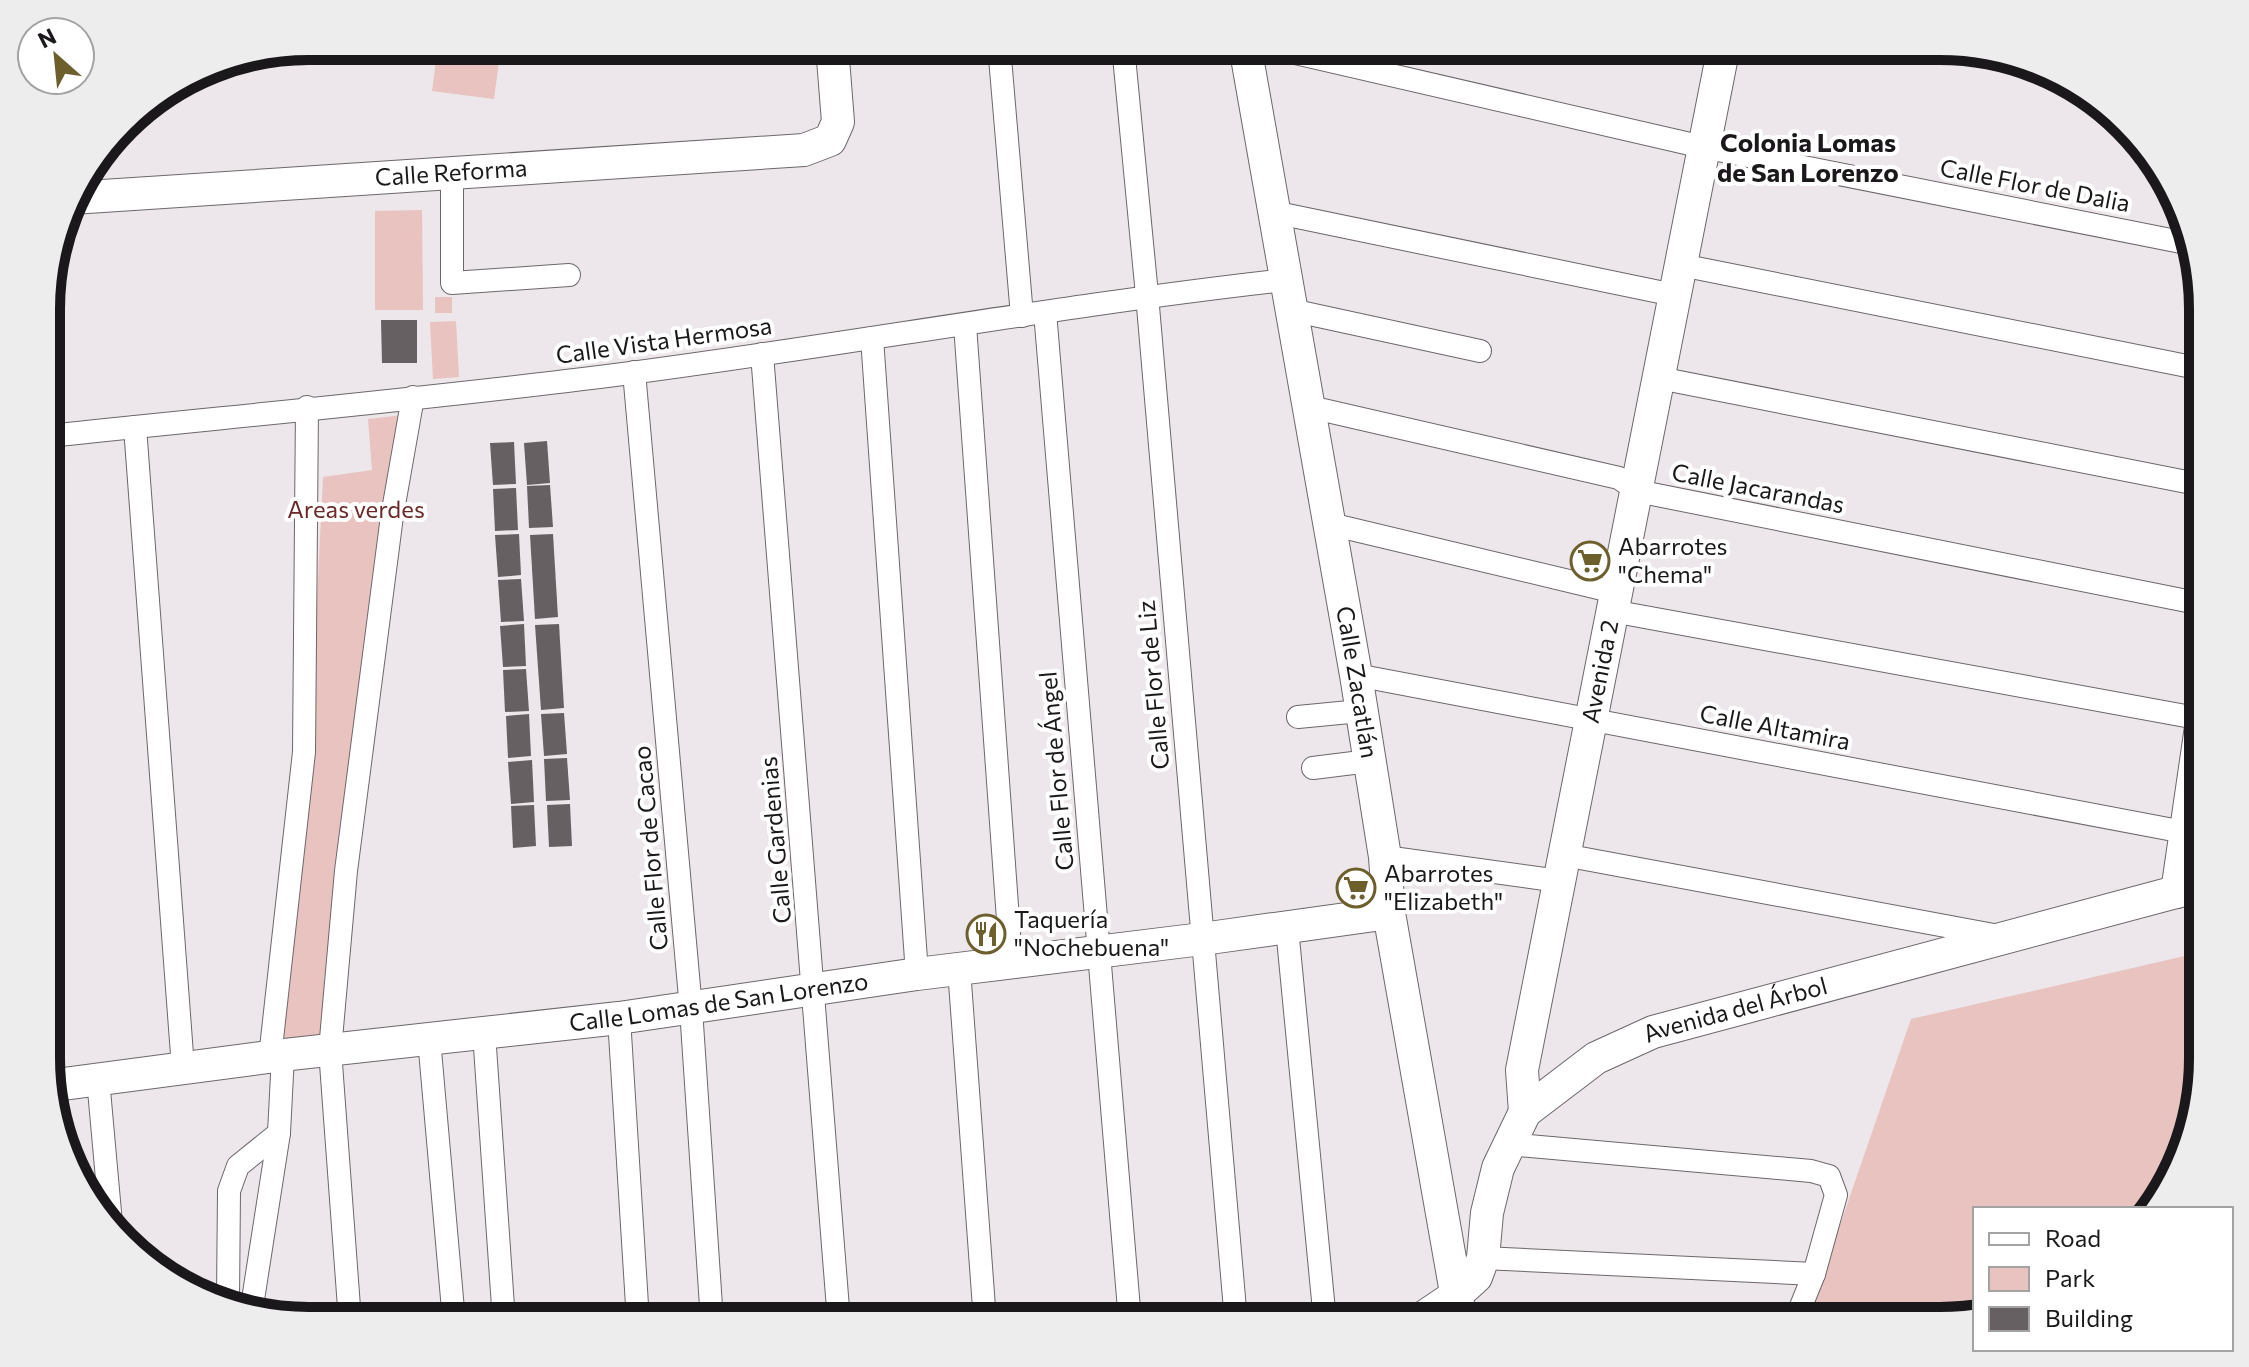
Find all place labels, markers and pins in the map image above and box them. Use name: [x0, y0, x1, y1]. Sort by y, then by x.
place label: Abarrotes "Chema": [1618, 531, 1727, 588]
supermarket icon: Abarrotes "Chema": [1569, 540, 1611, 582]
place label: Abarrotes "Elizabeth": [1384, 858, 1503, 915]
supermarket icon: Abarrotes "Elizabeth": [1335, 867, 1377, 909]
place label: Taquería "Nochebuena": [1014, 904, 1169, 961]
restaurant icon: Taquería "Nochebuena": [965, 913, 1007, 955]

